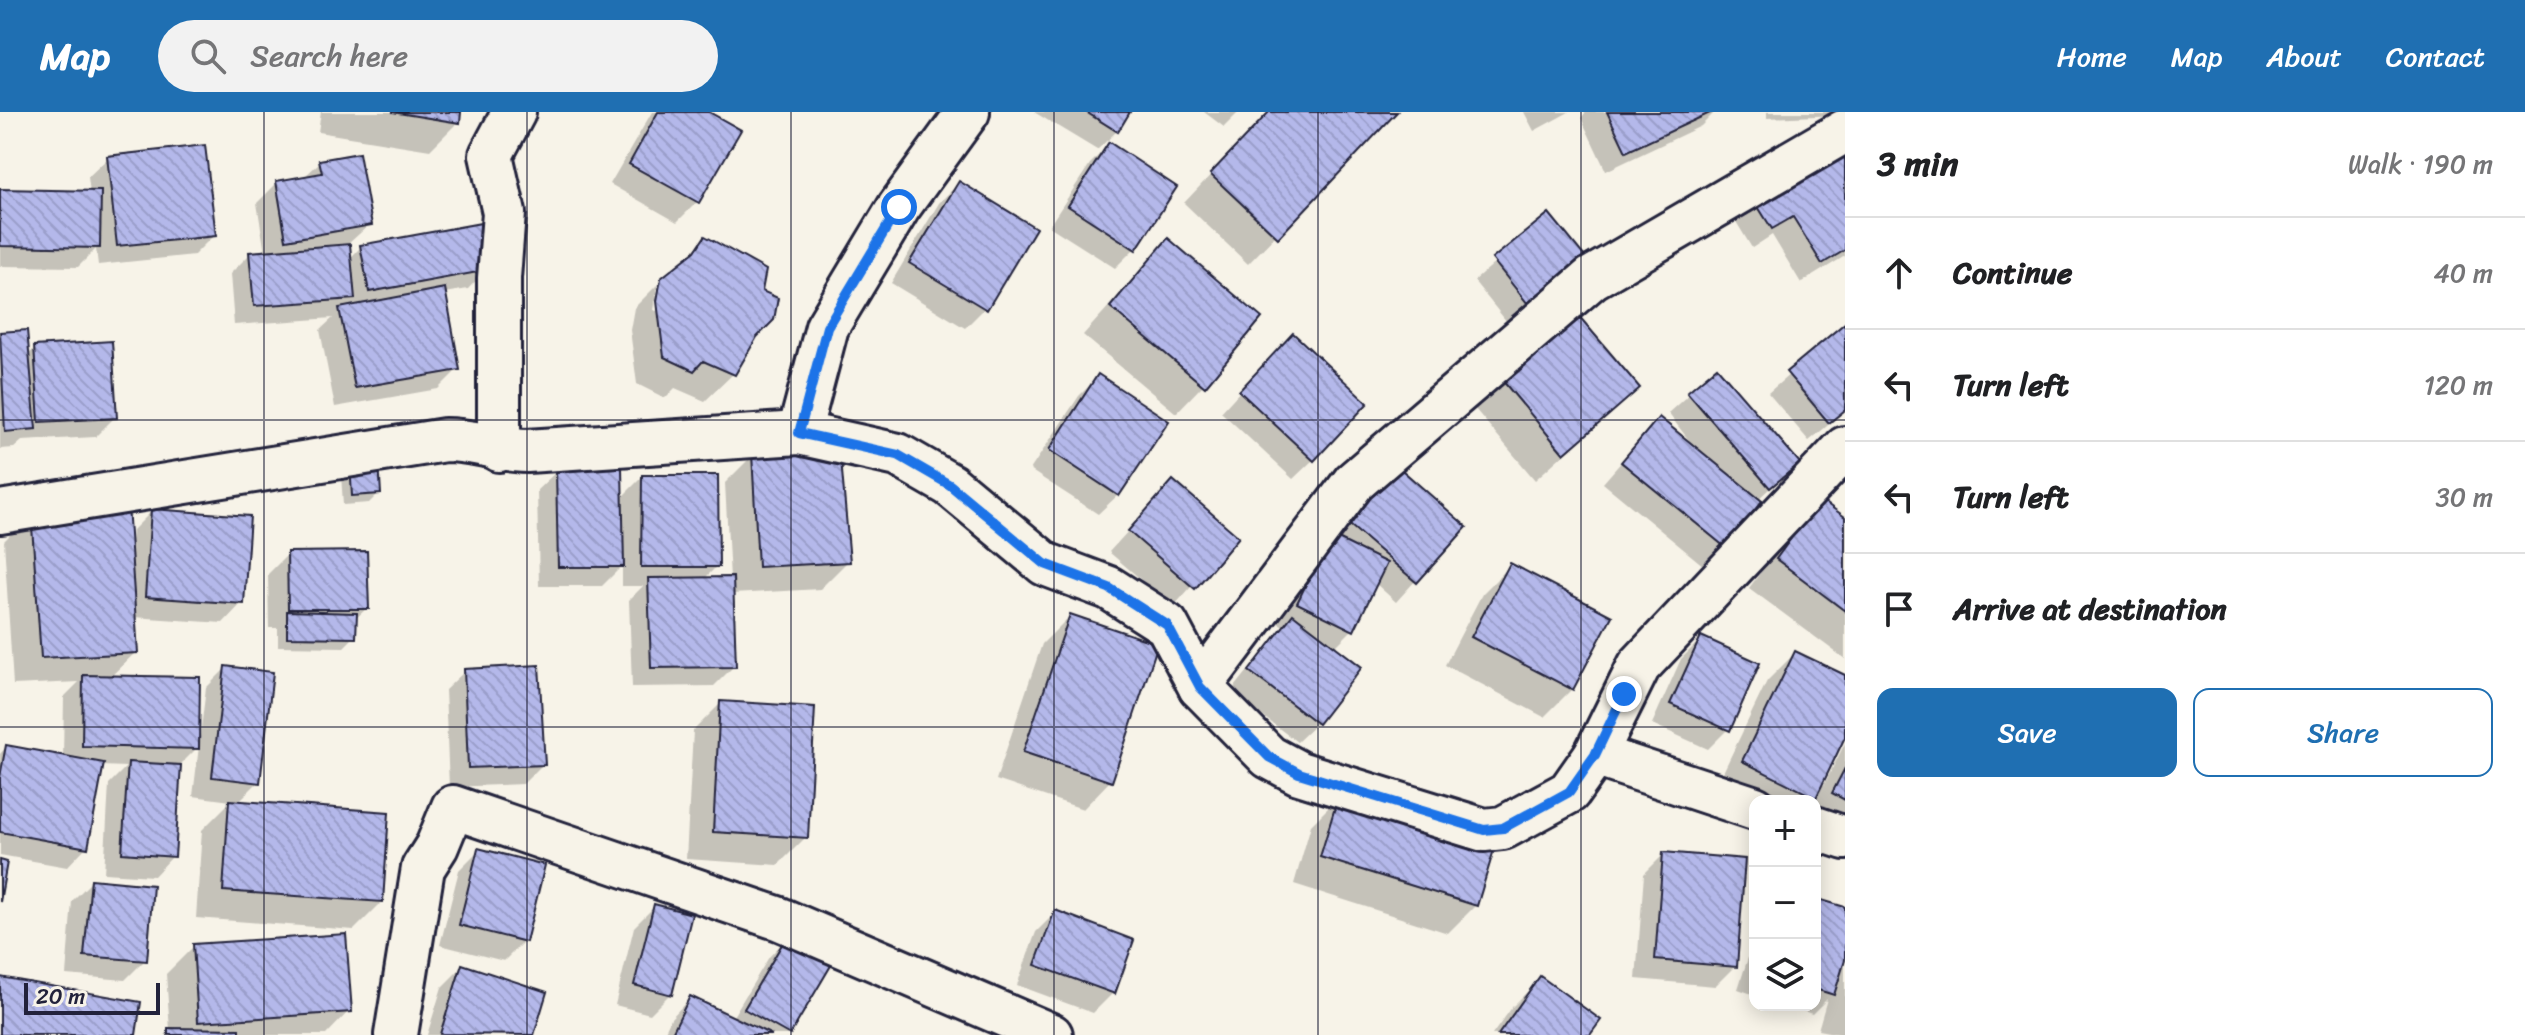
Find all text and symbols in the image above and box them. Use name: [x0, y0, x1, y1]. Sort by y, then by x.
search box: [158, 20, 718, 92]
text: Map: [40, 23, 110, 90]
text: Search here: [250, 29, 408, 83]
text: Home: [2057, 32, 2127, 81]
text: Map: [2171, 32, 2222, 81]
text: About: [2266, 32, 2342, 81]
text: Contact: [2386, 32, 2485, 81]
icon: search: [186, 34, 230, 78]
text: 3 min: [1877, 134, 1958, 194]
text: Walk · 190 m: [2348, 141, 2493, 187]
route start: [881, 189, 917, 225]
text: Continue: [1953, 246, 2072, 300]
text: 40 m: [2434, 250, 2493, 296]
icon: ahead: [1877, 251, 1921, 295]
text: Turn left: [1953, 358, 2069, 412]
text: 120 m: [2424, 362, 2493, 408]
icon: left: [1877, 363, 1921, 407]
text: Turn left: [1953, 470, 2069, 524]
text: 30 m: [2436, 474, 2493, 520]
icon: left: [1877, 475, 1921, 519]
text: Arrive at destination: [1953, 582, 2227, 636]
icon: arrive: [1877, 587, 1921, 631]
route end: [1606, 676, 1642, 712]
button: Save: [1877, 688, 2177, 777]
button: Share: [2193, 688, 2493, 777]
map controls: [1749, 795, 1821, 1011]
button: +: [1749, 795, 1821, 867]
button: −: [1749, 867, 1821, 939]
button: layers: [1749, 939, 1821, 1011]
text: 20 m: [36, 977, 85, 1016]
scale bar: [24, 979, 160, 1015]

